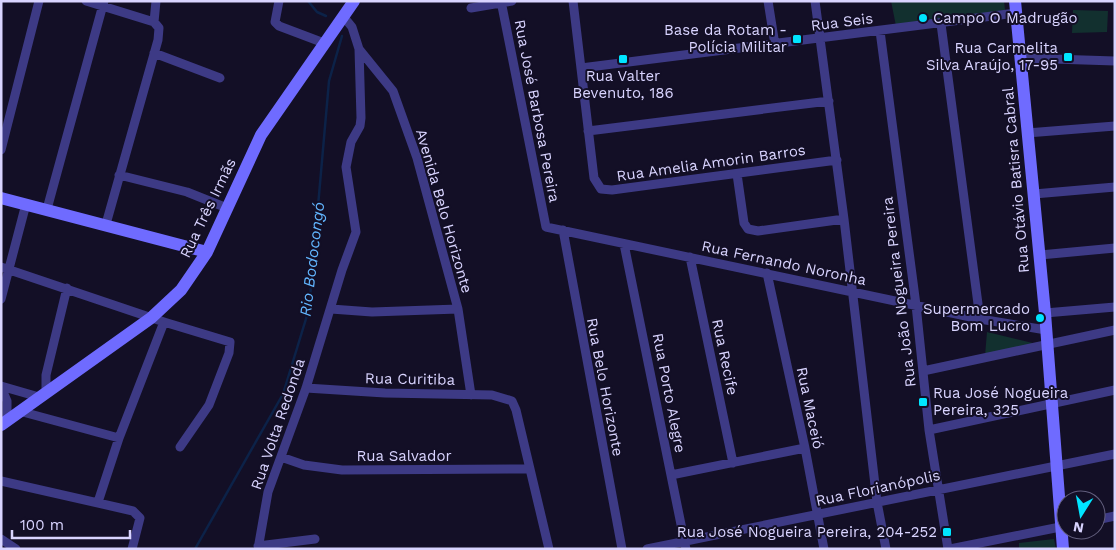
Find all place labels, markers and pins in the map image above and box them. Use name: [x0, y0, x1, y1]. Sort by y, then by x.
place label: Campo O Madrugão: [933, 9, 1077, 27]
marker: Campo O Madrugão: [917, 12, 929, 24]
place label: Base da Rotam - Polícia Militar: [664, 21, 787, 56]
marker: Base da Rotam - Polícia Militar: [791, 33, 803, 45]
place label: Rua Carmelita Silva Araújo, 17-95: [926, 39, 1059, 74]
marker: Rua Carmelita Silva Araújo, 17-95: [1062, 51, 1074, 63]
marker: Rua Valter Bevenuto, 186: [617, 53, 629, 65]
place label: Rua Valter Bevenuto, 186: [572, 67, 674, 102]
place label: Supermercado Bom Lucro: [923, 300, 1030, 335]
marker: Supermercado Bom Lucro: [1034, 312, 1046, 324]
place label: Rua José Nogueira Pereira, 325: [933, 384, 1069, 419]
marker: Rua José Nogueira Pereira, 325: [917, 396, 929, 408]
place label: Rua José Nogueira Pereira, 204-252: [677, 523, 937, 541]
marker: Rua José Nogueira Pereira, 204-252: [941, 526, 953, 538]

